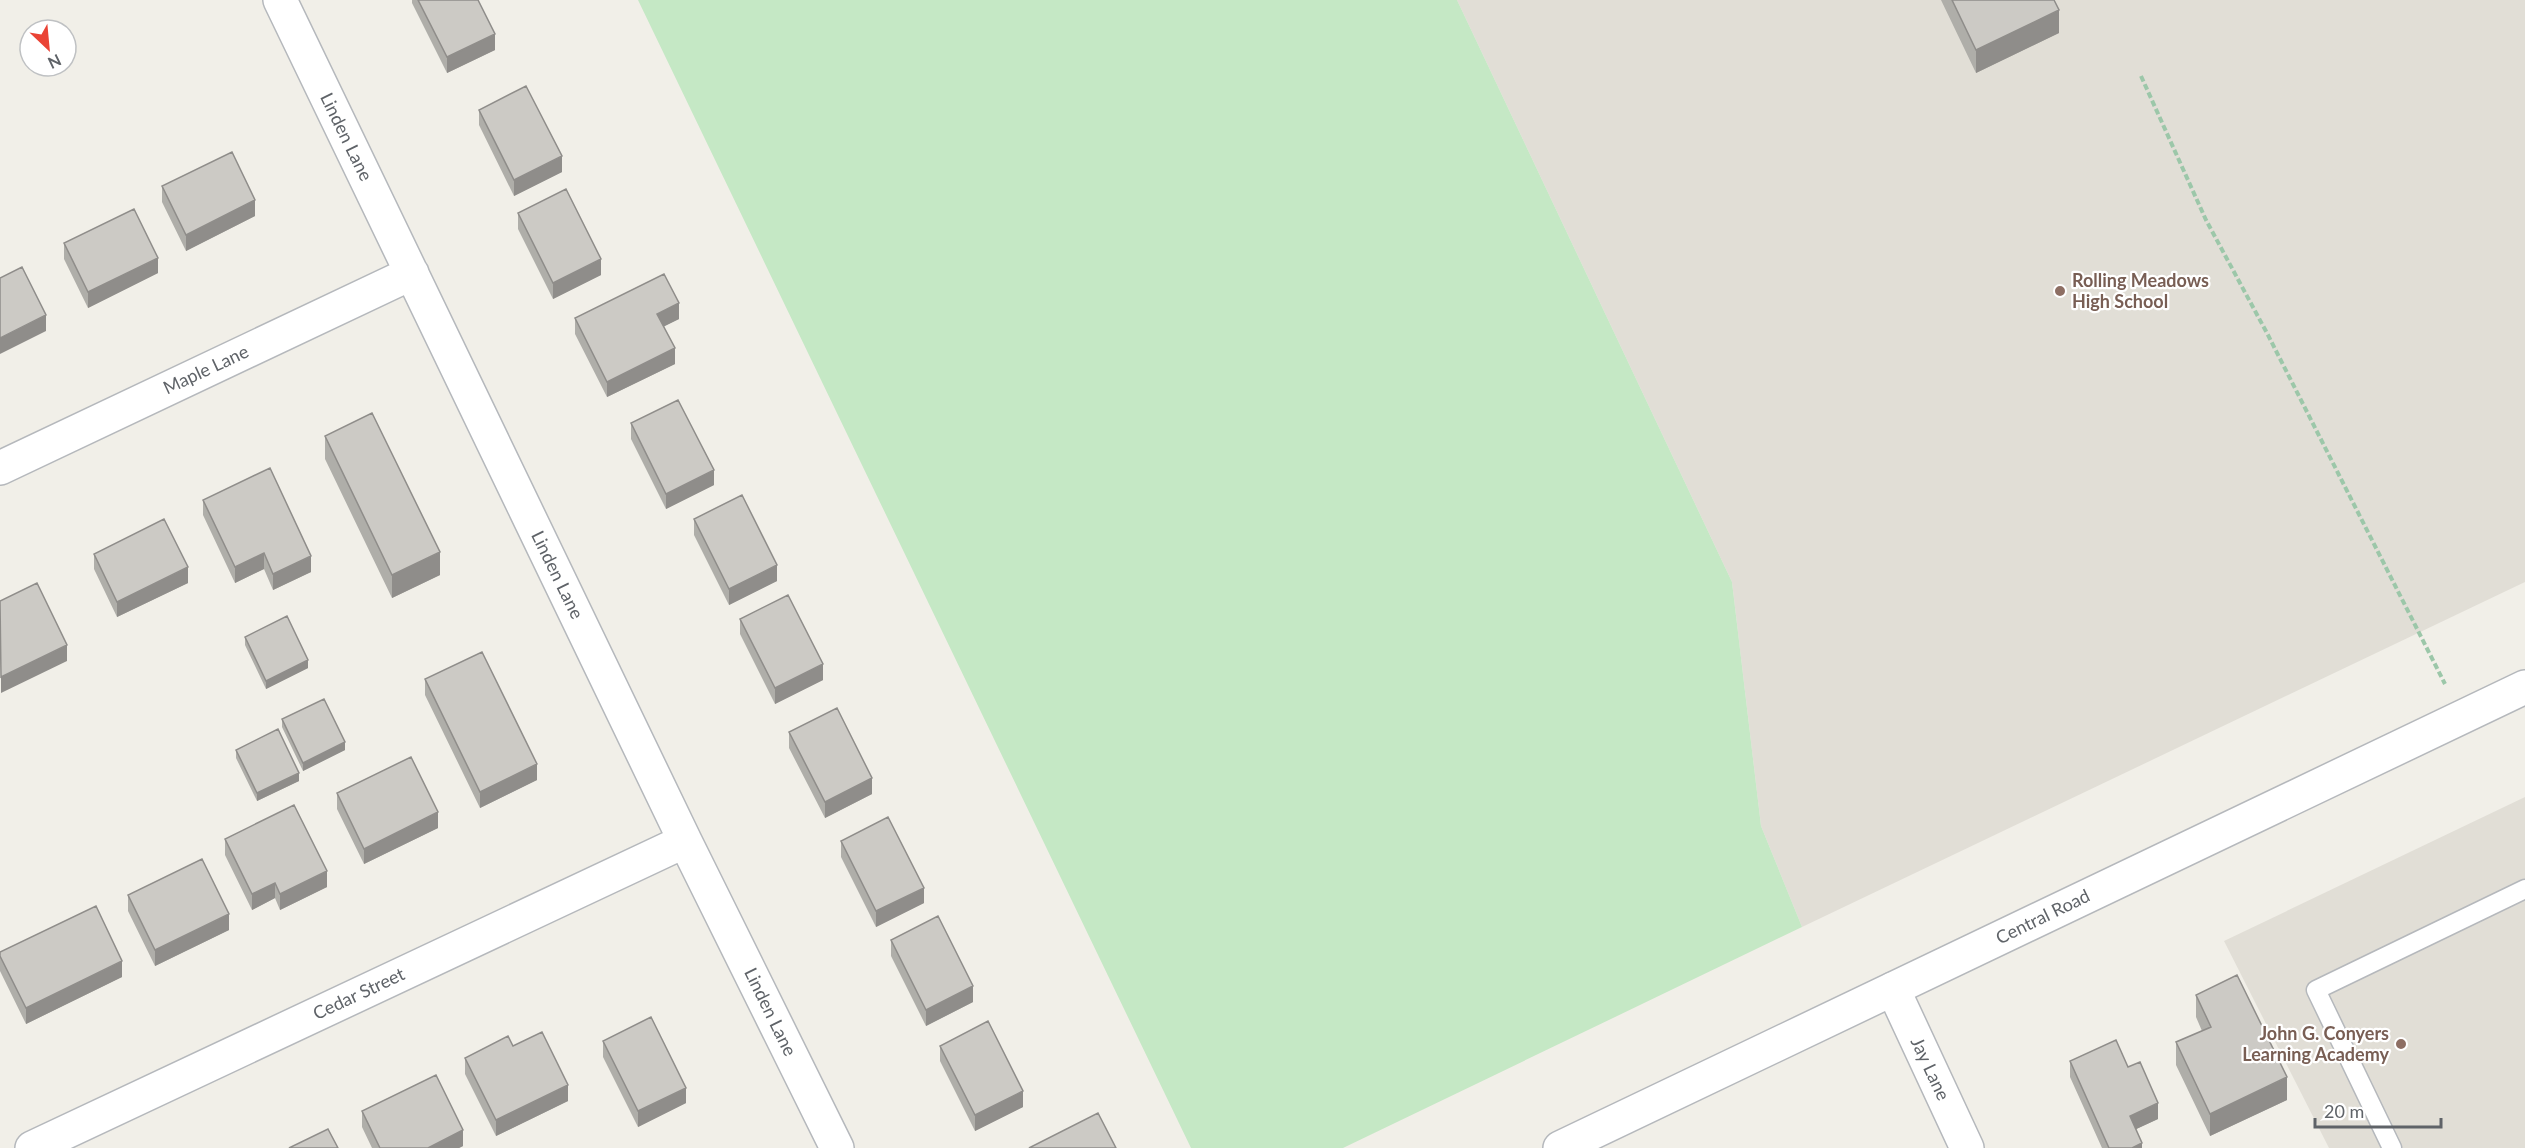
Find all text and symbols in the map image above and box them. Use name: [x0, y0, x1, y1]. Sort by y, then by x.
north arrow: [18, 18, 78, 78]
text: N: [45, 51, 64, 73]
street label: Linden Lane: [316, 89, 378, 184]
place label: Rolling Meadows High School: [2072, 269, 2209, 312]
marker: Rolling Meadows High School: [2053, 284, 2067, 298]
street label: Maple Lane: [159, 340, 252, 398]
street label: Linden Lane: [527, 527, 589, 622]
street label: Central Road: [1992, 884, 2093, 948]
street label: Cedar Street: [309, 962, 408, 1024]
street label: Linden Lane: [740, 964, 802, 1059]
place label: John G. Conyers Learning Academy: [2242, 1022, 2389, 1065]
street label: Jay Lane: [1907, 1033, 1955, 1104]
marker: John G. Conyers Learning Academy: [2394, 1037, 2408, 1051]
scale bar: [2315, 1091, 2441, 1129]
text: 20 m: [2324, 1100, 2364, 1122]

